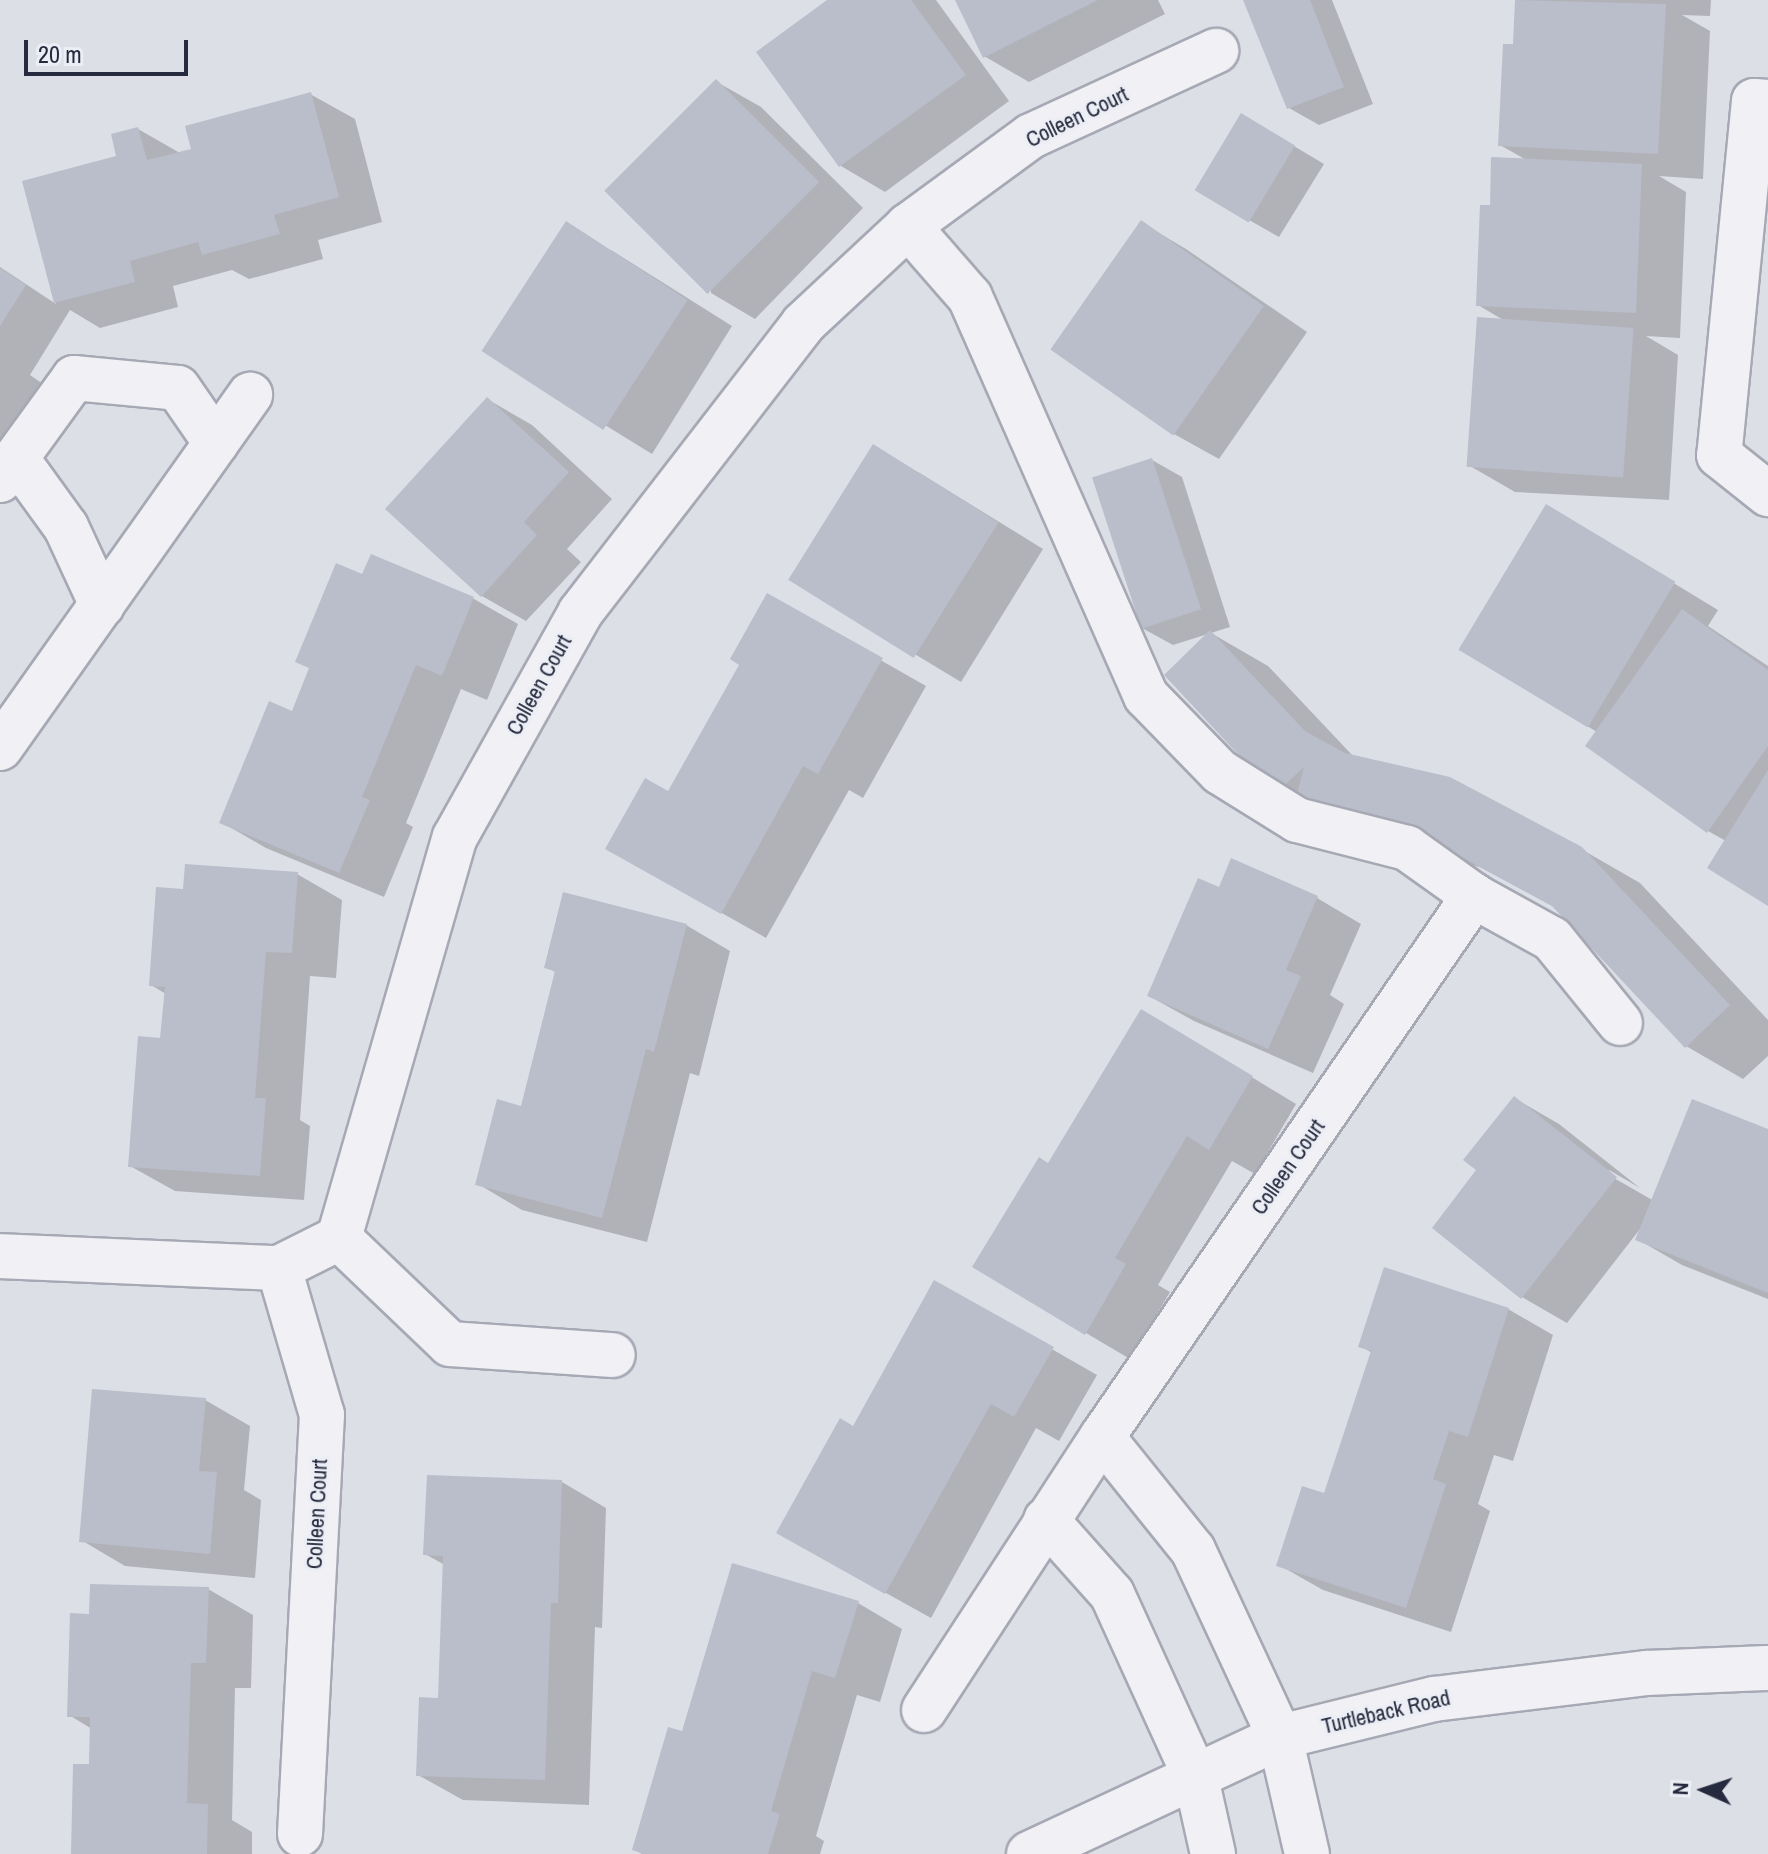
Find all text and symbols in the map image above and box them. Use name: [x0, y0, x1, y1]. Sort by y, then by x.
scale bar: [28, 24, 192, 74]
text: 20 m: [38, 38, 82, 70]
street label: Colleen Court: [1022, 81, 1132, 153]
street label: Colleen Court: [501, 630, 577, 740]
street label: Colleen Court: [1246, 1114, 1330, 1220]
street label: Colleen Court: [301, 1458, 333, 1570]
street label: Turtleback Road: [1319, 1684, 1453, 1740]
north arrow: [1664, 1750, 1744, 1830]
text: N: [1665, 1781, 1695, 1796]

